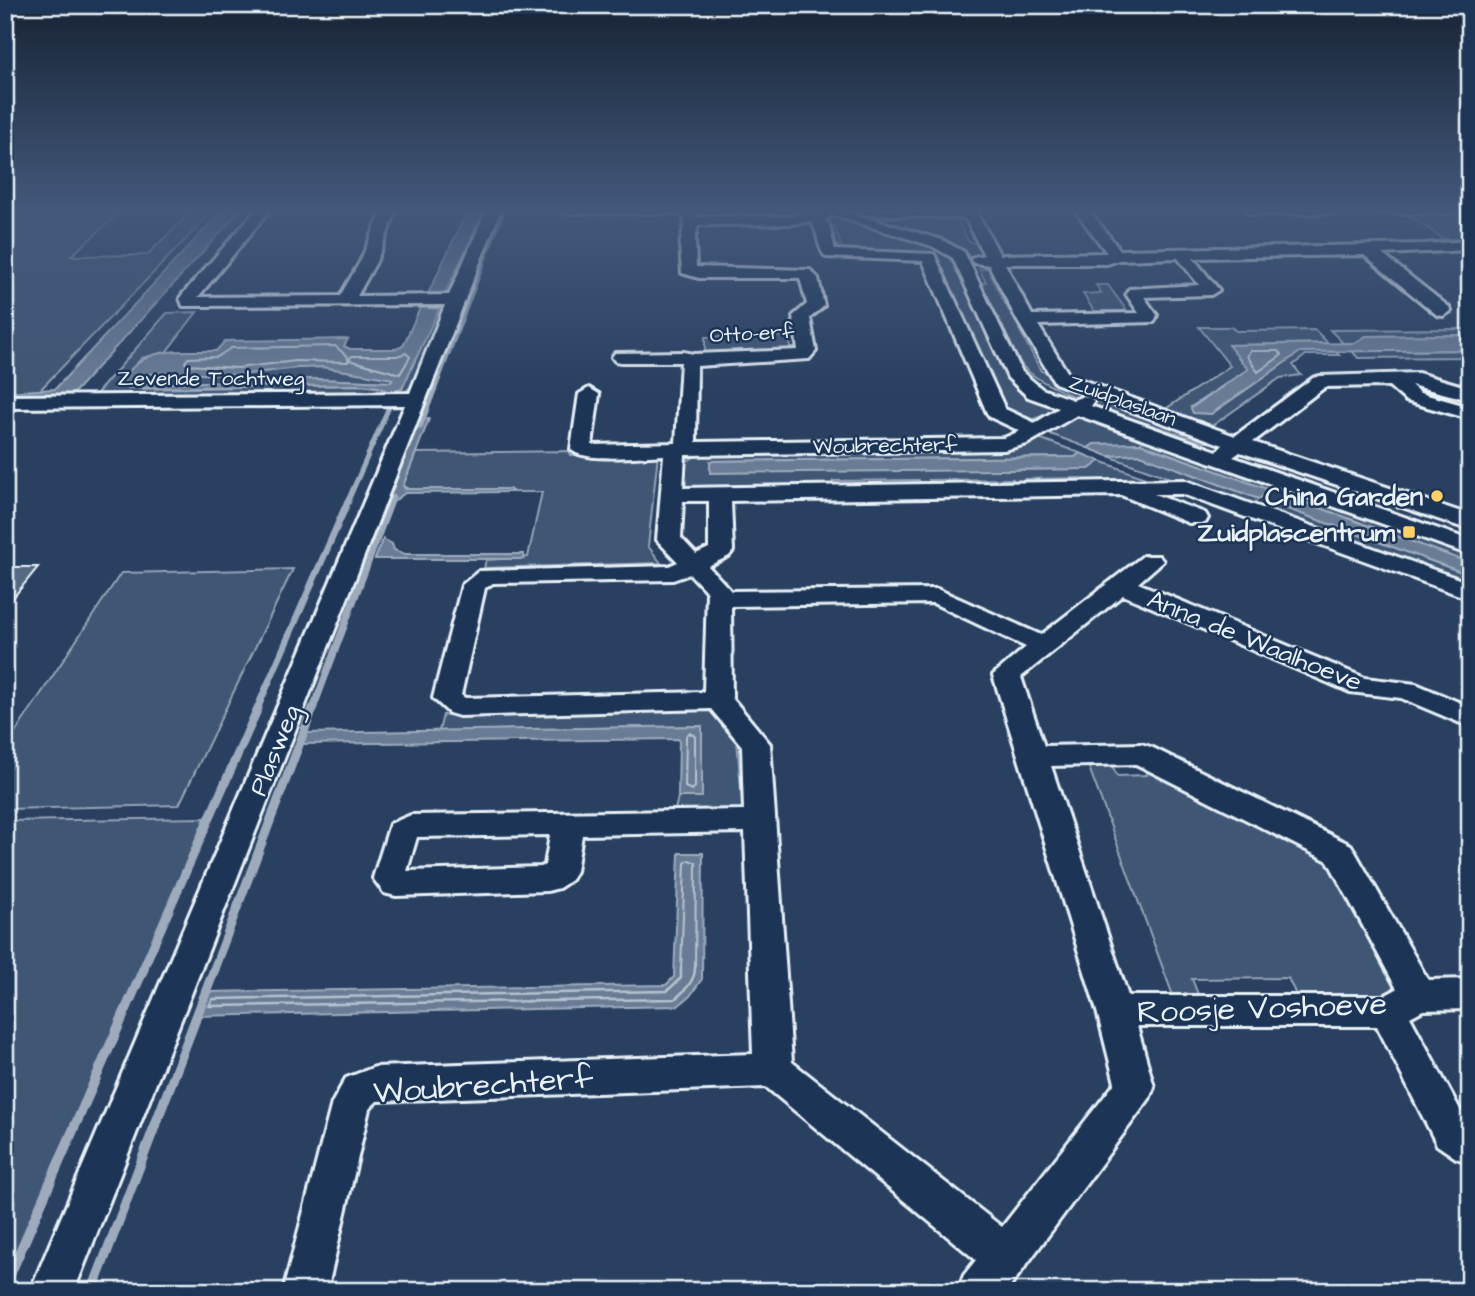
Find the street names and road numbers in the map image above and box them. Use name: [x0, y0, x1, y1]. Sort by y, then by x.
street label: Otto-erf: [709, 317, 796, 350]
street label: Zevende Tochtweg: [117, 364, 305, 395]
street label: Zuidplaslaan: [1065, 368, 1181, 434]
street label: Woubrechterf: [812, 430, 958, 461]
street label: Anna de Waalhoeve: [1142, 581, 1367, 700]
street label: Plasweg: [240, 699, 311, 802]
street label: Roosje Voshoeve: [1136, 982, 1388, 1035]
street label: Woubrechterf: [372, 1055, 595, 1116]

